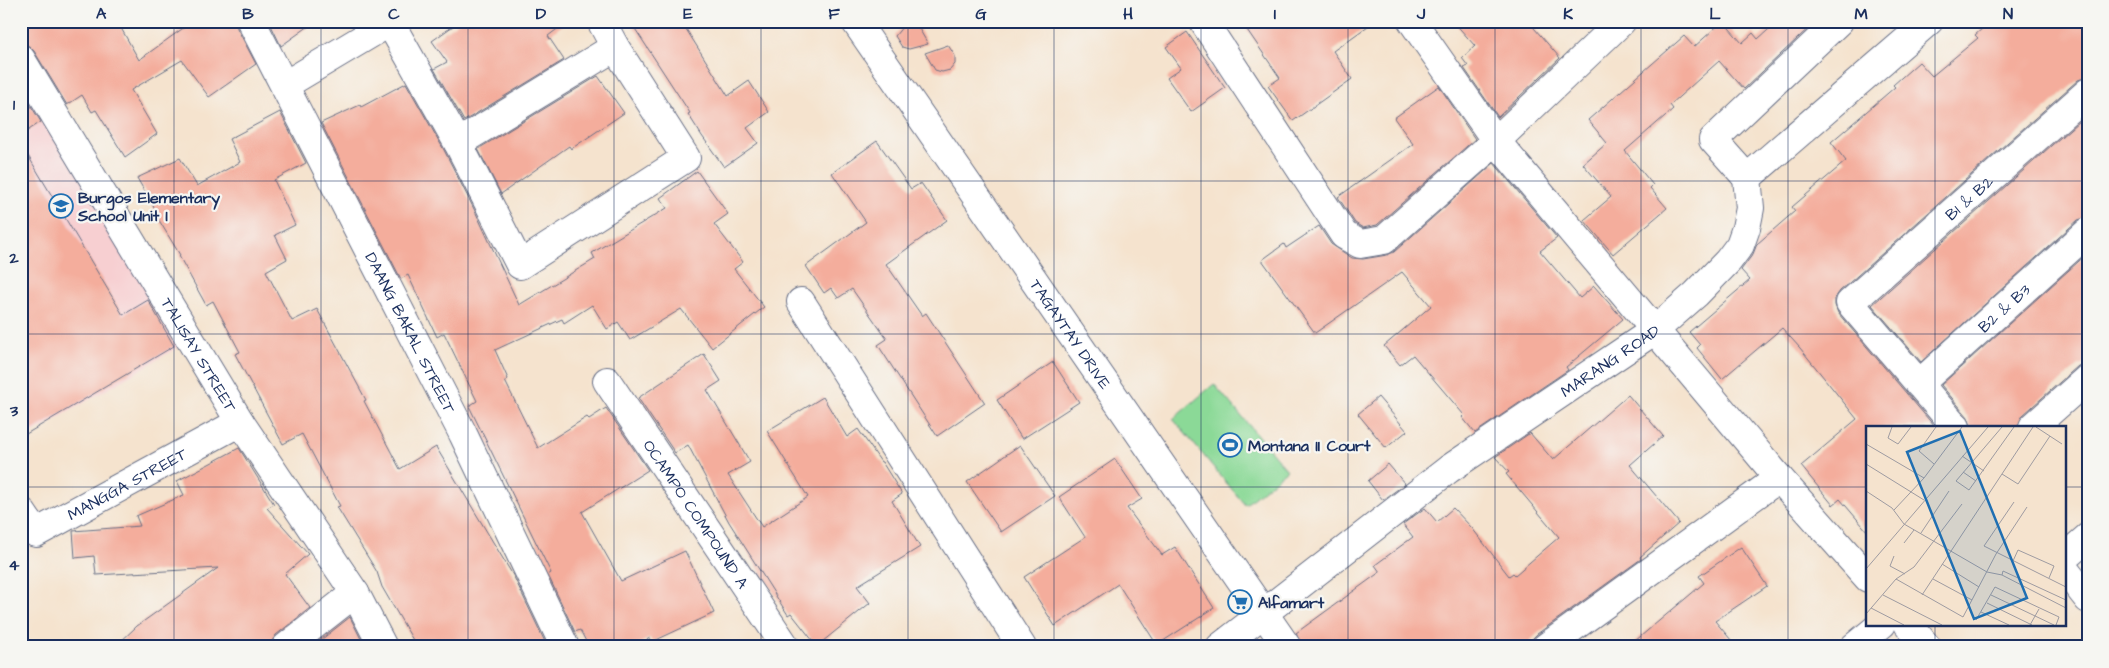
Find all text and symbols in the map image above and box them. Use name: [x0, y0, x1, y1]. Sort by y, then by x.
text: A: [96, 3, 107, 25]
text: B: [242, 3, 254, 25]
text: C: [388, 3, 400, 25]
text: D: [536, 3, 547, 25]
text: E: [683, 3, 693, 25]
text: F: [828, 3, 840, 25]
text: G: [975, 3, 987, 25]
text: H: [1123, 3, 1133, 25]
text: I: [1274, 3, 1276, 25]
text: J: [1416, 3, 1426, 25]
text: K: [1563, 3, 1573, 25]
text: L: [1709, 3, 1721, 25]
text: M: [1854, 3, 1868, 25]
text: N: [2003, 3, 2013, 25]
text: 1: [13, 94, 16, 116]
street label: B1 & B2: [1941, 171, 1998, 226]
place label: Burgos Elementary School Unit I: [77, 187, 220, 227]
school or university icon: Burgos Elementary School Unit I: [48, 193, 74, 219]
text: 2: [8, 247, 19, 269]
street label: DAANG BAKAL STREET: [360, 249, 460, 417]
street label: TAGAYTAY DRIVE: [1024, 275, 1116, 394]
street label: B2 & B3: [1973, 279, 2035, 338]
street label: TALISAY STREET: [155, 294, 241, 416]
street label: MARANG ROAD: [1556, 320, 1664, 403]
text: 3: [9, 400, 19, 422]
inset map: [1866, 426, 2066, 626]
sports icon: Montana II Court: [1217, 432, 1243, 458]
place label: Montana II Court: [1248, 435, 1371, 457]
street label: OCAMPO COMPOUND A: [637, 436, 754, 593]
street label: MANGGA STREET: [64, 443, 191, 526]
text: 4: [9, 554, 20, 576]
supermarket icon: Alfamart: [1227, 589, 1253, 615]
place label: Alfamart: [1258, 592, 1325, 614]

